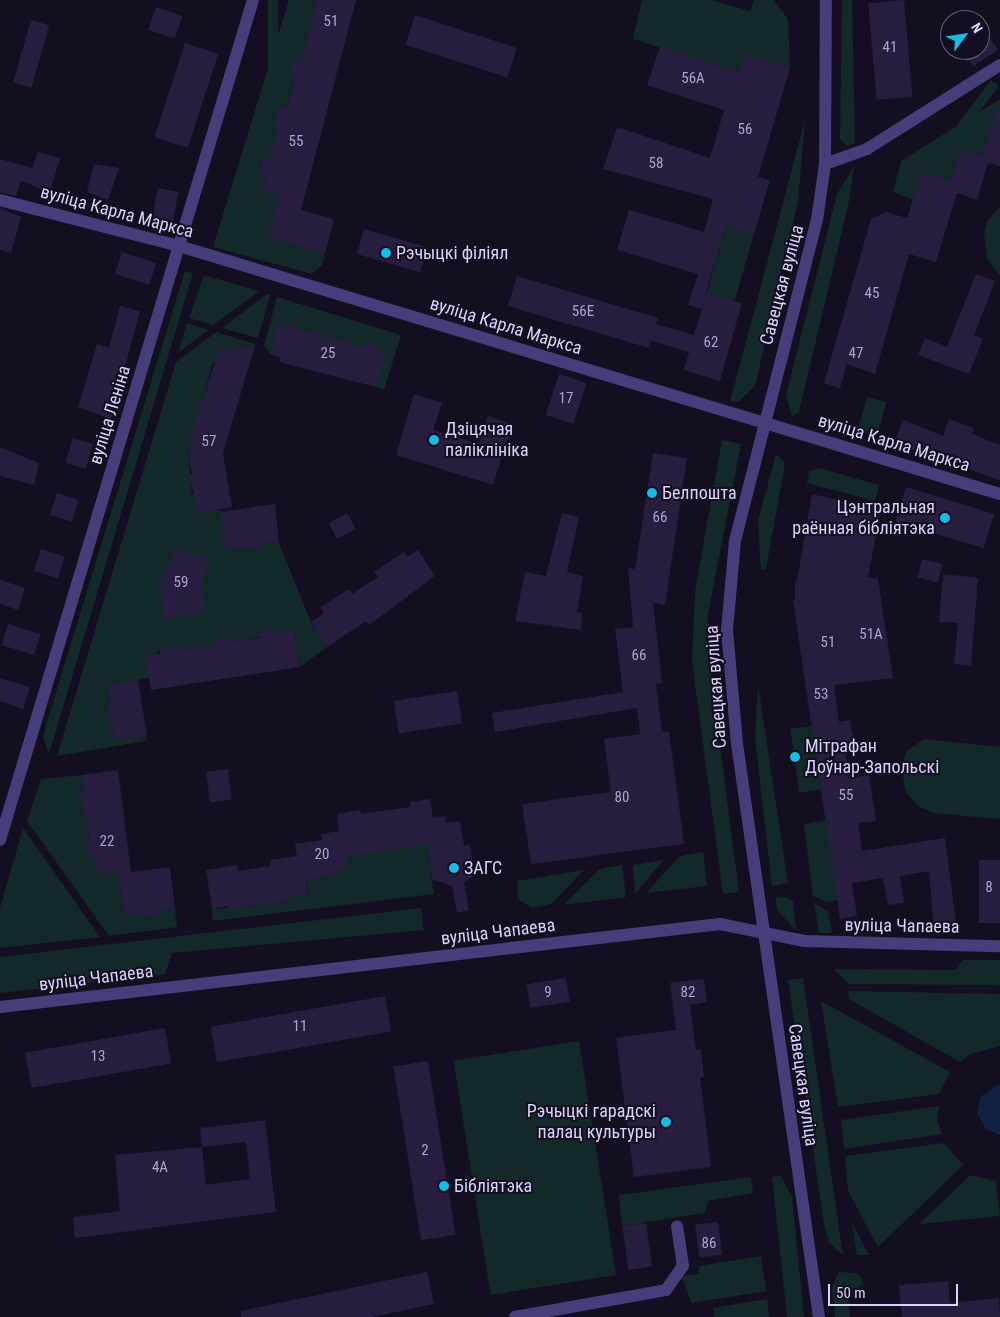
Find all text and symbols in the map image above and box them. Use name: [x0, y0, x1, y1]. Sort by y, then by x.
north arrow: [940, 10, 990, 60]
house number: 51: [324, 13, 338, 31]
text: N: [968, 20, 986, 36]
house number: 41: [883, 39, 897, 57]
house number: 56А: [681, 70, 705, 88]
house number: 56: [738, 121, 752, 139]
house number: 55: [289, 133, 303, 151]
house number: 58: [649, 155, 663, 173]
street label: вуліца Карла Маркса: [38, 181, 196, 243]
street label: Савецкая вуліца: [756, 223, 808, 347]
place label: Рэчыцкі філіял: [396, 242, 508, 264]
marker: Рэчыцкі філіял: [380, 247, 392, 259]
house number: 45: [865, 285, 879, 303]
street label: вуліца Карла Маркса: [428, 293, 584, 359]
house number: 56Е: [572, 303, 594, 321]
house number: 62: [704, 334, 718, 352]
house number: 25: [321, 345, 335, 363]
house number: 47: [849, 345, 863, 363]
street label: вуліца Леніна: [85, 363, 135, 467]
house number: 17: [559, 390, 573, 408]
street label: вуліца Карла Маркса: [816, 410, 972, 476]
place label: Дзіцячая паліклініка: [445, 419, 529, 462]
house number: 57: [202, 433, 216, 451]
marker: Дзіцячая паліклініка: [427, 433, 441, 447]
place label: Белпошта: [662, 482, 737, 504]
marker: Белпошта: [646, 487, 658, 499]
place label: Цэнтральная раённая бібліятэка: [792, 497, 935, 540]
house number: 66: [653, 509, 667, 527]
marker: Цэнтральная раённая бібліятэка: [939, 512, 951, 524]
house number: 59: [174, 574, 188, 592]
street label: Савецкая вуліца: [701, 625, 731, 749]
house number: 51А: [859, 626, 883, 644]
house number: 51: [821, 634, 835, 652]
house number: 66: [632, 647, 646, 665]
house number: 53: [814, 686, 828, 704]
place label: Мітрафан Доўнар-Запольскі: [805, 736, 939, 779]
marker: Мітрафан Доўнар-Запольскі: [789, 751, 801, 763]
house number: 55: [839, 787, 853, 805]
house number: 80: [615, 789, 629, 807]
house number: 22: [100, 833, 114, 851]
house number: 20: [315, 846, 329, 864]
place label: ЗАГС: [464, 857, 502, 879]
marker: ЗАГС: [448, 862, 460, 874]
house number: 8: [985, 879, 993, 897]
street label: вуліца Чапаева: [440, 914, 556, 950]
street label: вуліца Чапаева: [844, 914, 960, 938]
street label: вуліца Чапаева: [38, 960, 154, 996]
house number: 9: [544, 984, 552, 1002]
house number: 82: [681, 984, 695, 1002]
house number: 11: [293, 1018, 307, 1036]
street label: Савецкая вуліца: [784, 1022, 822, 1148]
house number: 13: [91, 1048, 105, 1066]
place label: Рэчыцкі гарадскі палац культуры: [527, 1101, 656, 1144]
marker: Рэчыцкі гарадскі палац культуры: [660, 1116, 672, 1128]
house number: 2: [421, 1142, 429, 1160]
house number: 4А: [152, 1159, 168, 1177]
place label: Бібліятэка: [454, 1175, 532, 1197]
marker: Бібліятэка: [438, 1180, 450, 1192]
house number: 86: [702, 1235, 716, 1253]
scale bar: [830, 1274, 960, 1306]
text: 50 m: [836, 1284, 866, 1302]

